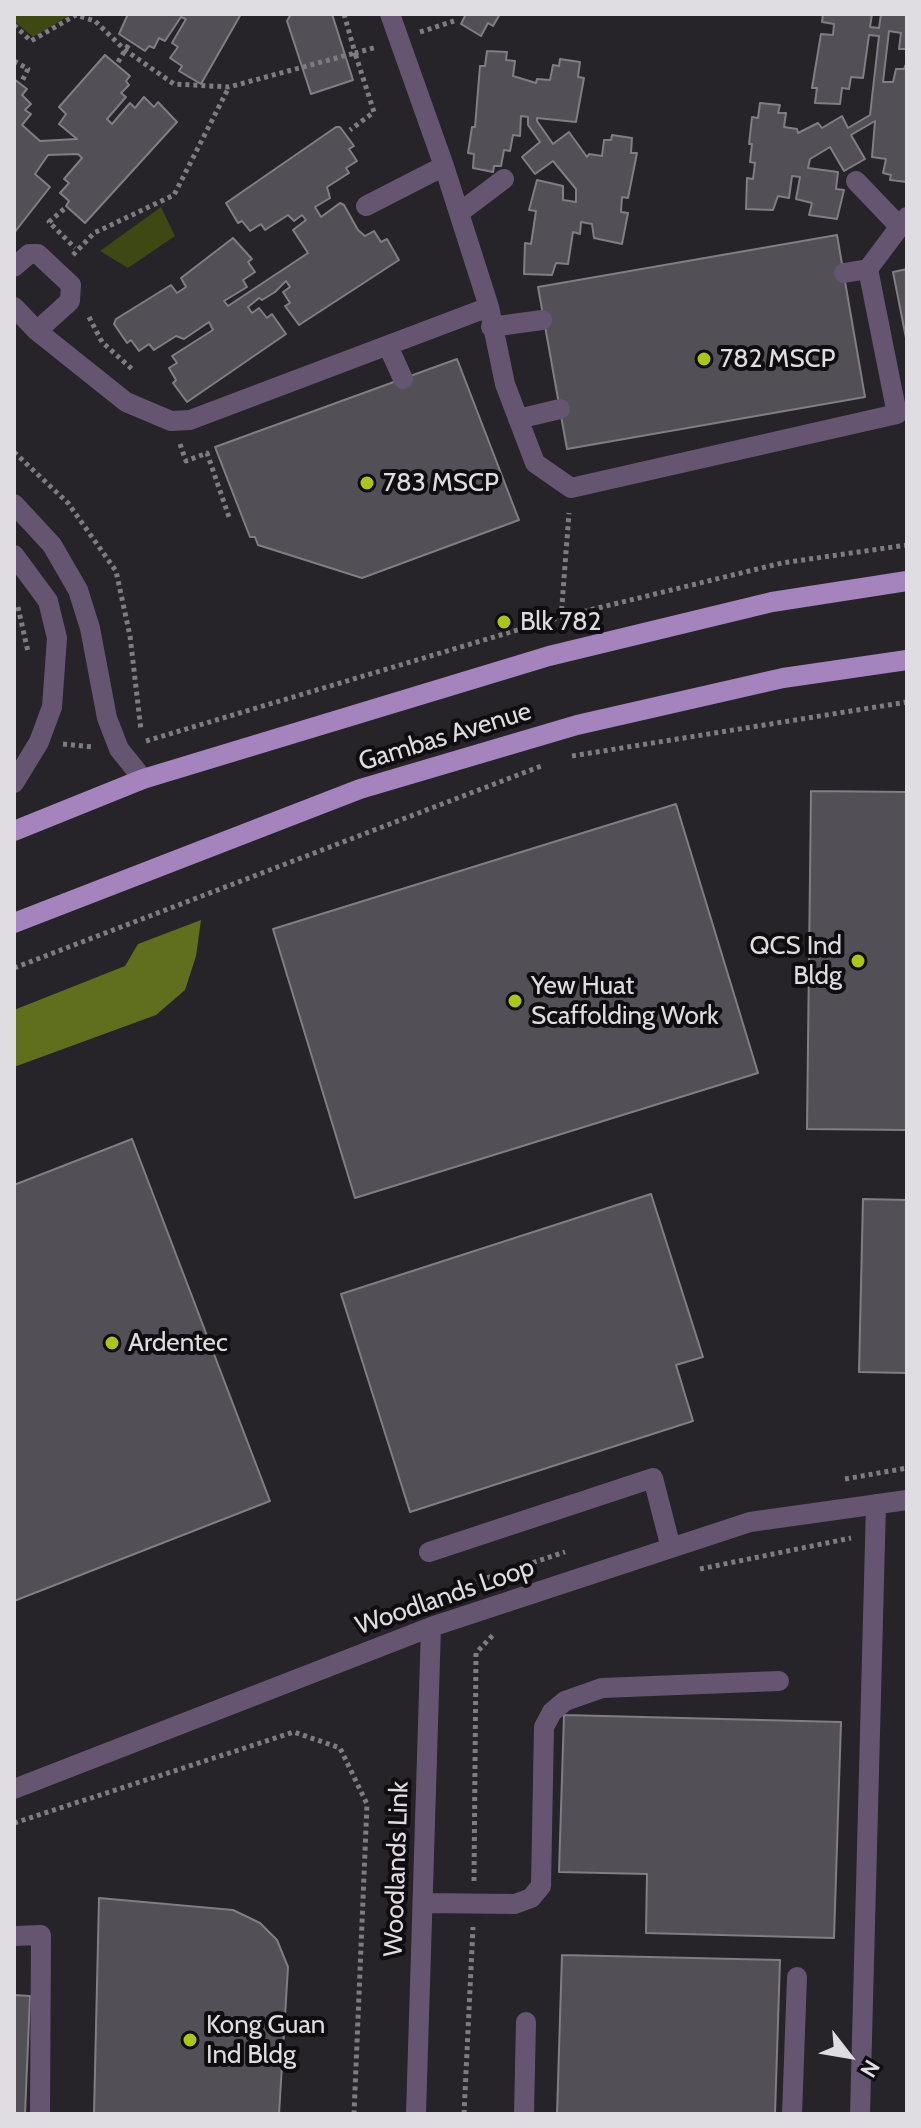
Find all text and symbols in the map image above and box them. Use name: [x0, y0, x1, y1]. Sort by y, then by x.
place label: 782 MSCP: [720, 343, 835, 375]
marker: 782 MSCP: [695, 350, 713, 368]
place label: 783 MSCP: [383, 467, 499, 499]
marker: 783 MSCP: [358, 474, 376, 492]
place label: Blk 782: [520, 606, 601, 638]
marker: Blk 782: [495, 613, 513, 631]
street label: Gambas Avenue: [355, 696, 535, 778]
place label: QCS Ind Bldg: [750, 930, 842, 992]
marker: QCS Ind Bldg: [849, 952, 867, 970]
place label: Yew Huat Scaffolding Work: [531, 970, 719, 1032]
marker: Yew Huat Scaffolding Work: [506, 992, 524, 1010]
place label: Ardentec: [128, 1327, 228, 1359]
marker: Ardentec: [103, 1334, 121, 1352]
street label: Woodlands Loop: [352, 1552, 538, 1642]
street label: Woodlands Link: [378, 1781, 416, 1957]
place label: Kong Guan Ind Bldg: [206, 2009, 325, 2070]
north arrow: [809, 2016, 889, 2096]
marker: Kong Guan Ind Bldg: [181, 2031, 199, 2049]
text: N: [854, 2055, 886, 2082]

